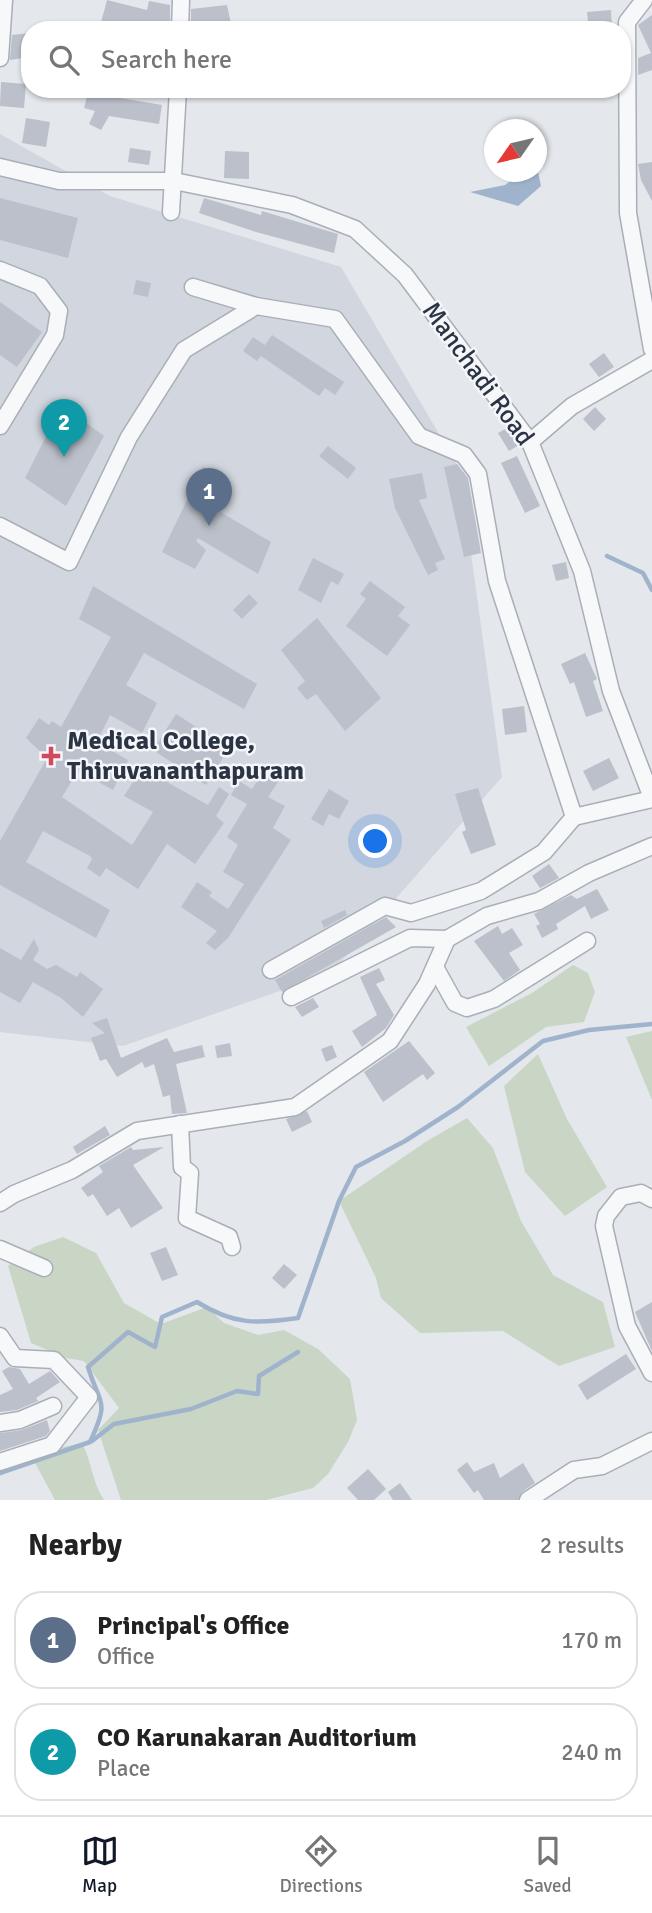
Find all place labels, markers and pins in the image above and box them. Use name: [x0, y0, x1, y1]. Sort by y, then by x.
pin: 2: [41, 399, 87, 457]
pin: 1: [186, 468, 232, 526]
place label: Medical College, Thiruvananthapuram: [67, 725, 304, 787]
marker: Medical College, Thiruvananthapuram: [41, 746, 61, 766]

